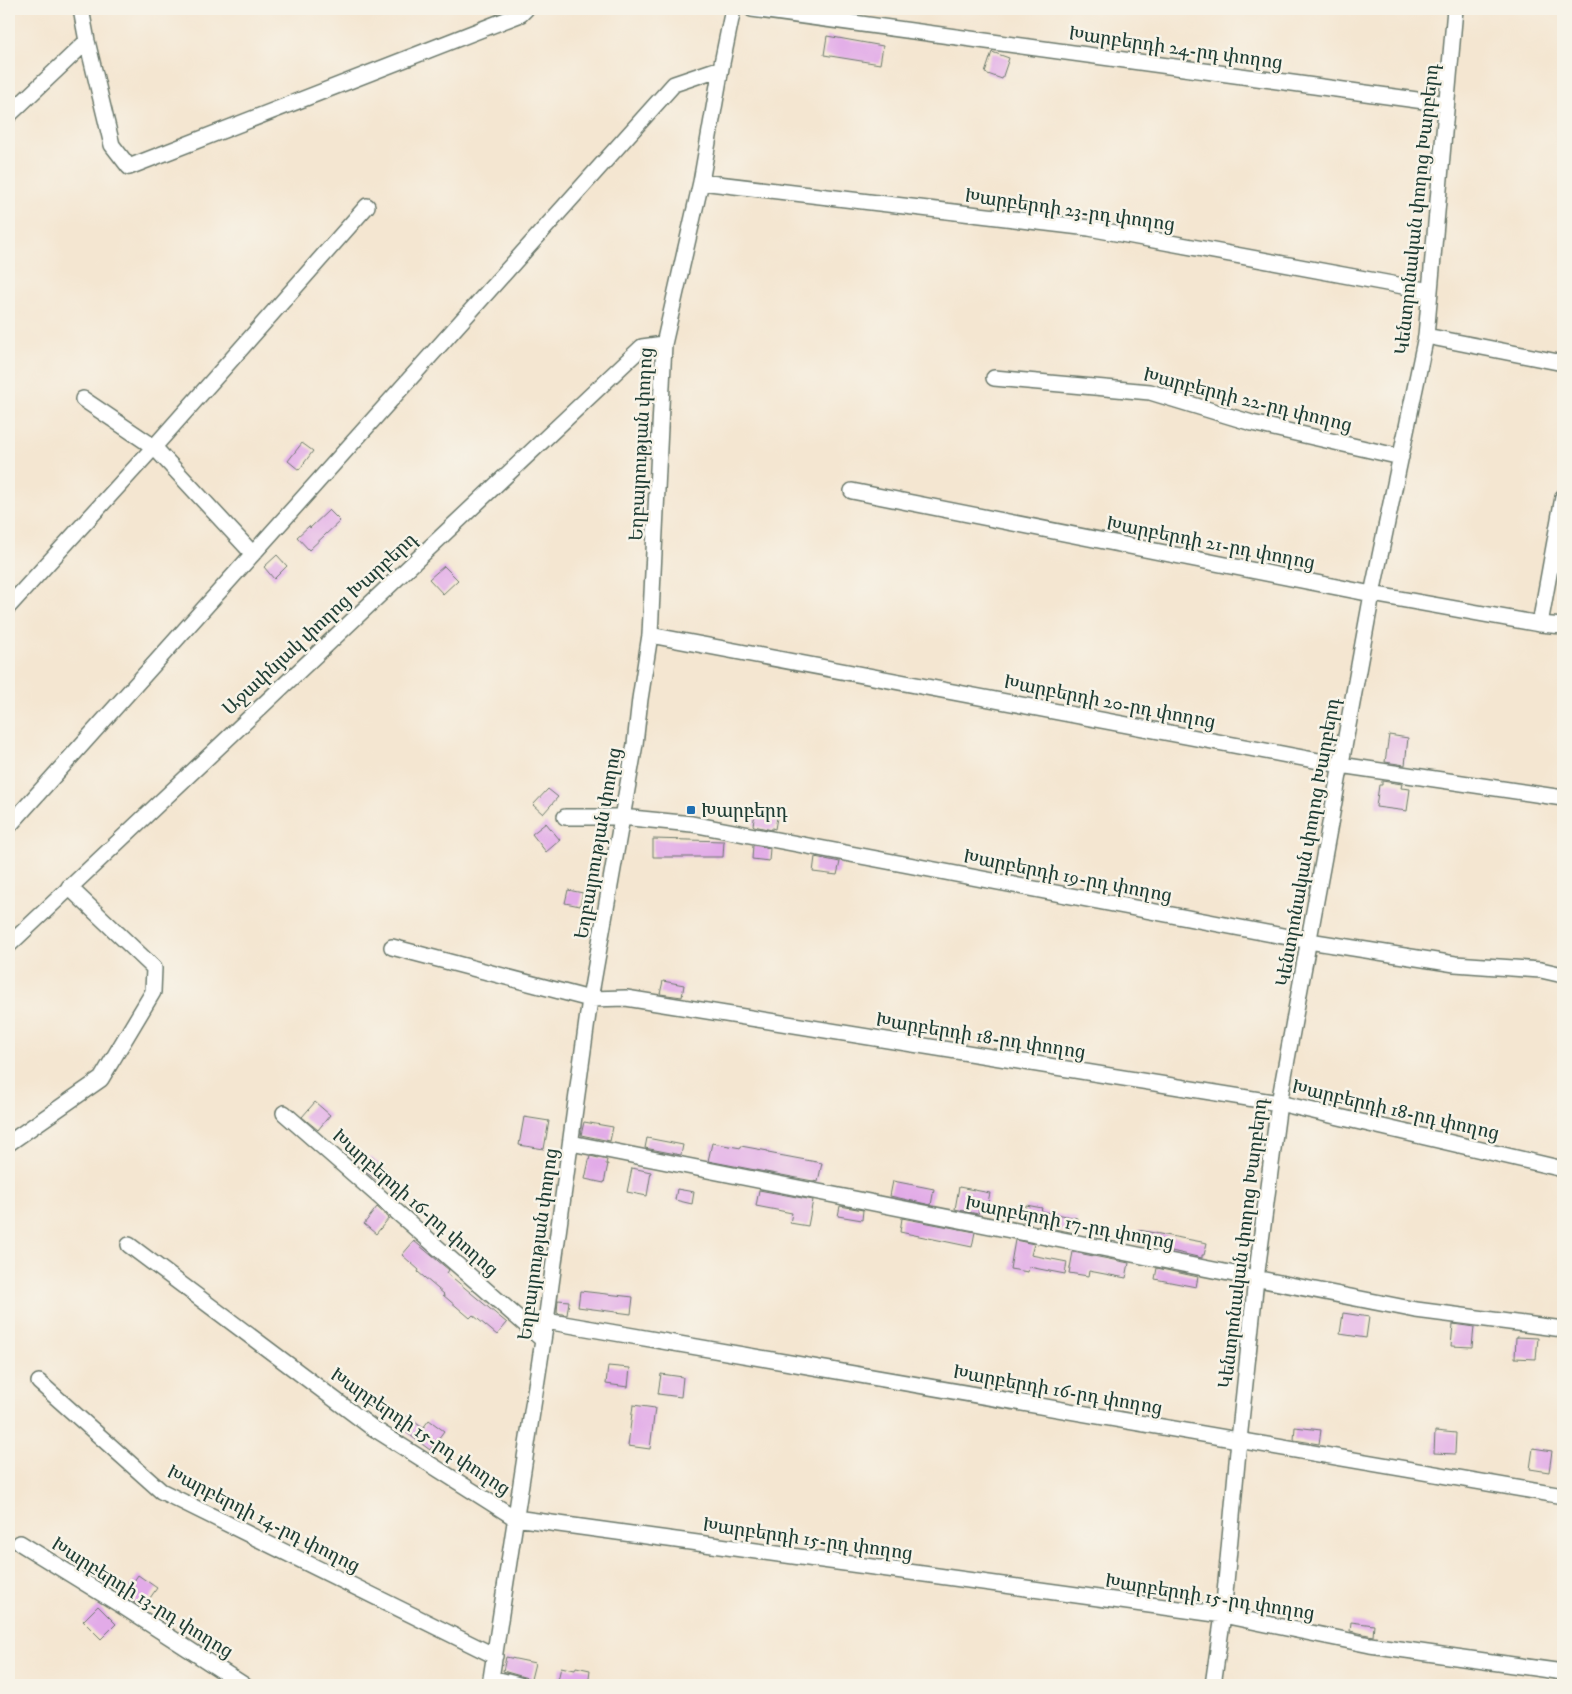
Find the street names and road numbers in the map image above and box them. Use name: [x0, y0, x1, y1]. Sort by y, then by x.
street label: Խարբերդի 24-րդ փողոց: [1067, 22, 1284, 75]
street label: Կենտրոնական փողոց Խարբերդ: [1391, 62, 1444, 356]
street label: Խարբերդի 23-րդ փողոց: [963, 184, 1176, 237]
street label: Եղբայրության փողոց: [625, 347, 658, 542]
street label: Խարբերդի 22-րդ փողոց: [1141, 363, 1354, 438]
street label: Խարբերդի 21-րդ փողոց: [1104, 512, 1317, 575]
street label: Աջափնյակ փողոց Խարբերդ: [218, 528, 422, 720]
street label: Խարբերդի 20-րդ փողոց: [1002, 671, 1218, 734]
street label: Կենտրոնական փողոց Խարբերդ: [1272, 696, 1345, 988]
street label: Եղբայրության փողոց: [570, 746, 627, 941]
street label: Խարբերդի 19-րդ փողոց: [961, 845, 1174, 908]
street label: Խարբերդի 18-րդ փողոց: [874, 1009, 1087, 1064]
street label: Խարբերդի 18-րդ փողոց: [1290, 1075, 1502, 1146]
street label: Կենտրոնական փողոց Խարբերդ: [1214, 1096, 1273, 1390]
street label: Խարբերդի 16-րդ փողոց: [327, 1125, 503, 1282]
street label: Եղբայրության փողոց: [514, 1146, 563, 1342]
street label: Խարբերդի 17-րդ փողոց: [963, 1192, 1176, 1255]
street label: Խարբերդի 16-րդ փողոց: [951, 1361, 1164, 1420]
street label: Խարբերդի 15-րդ փողոց: [326, 1363, 514, 1501]
street label: Խարբերդի 14-րդ փողոց: [163, 1461, 364, 1578]
street label: Խարբերդի 15-րդ փողոց: [701, 1513, 914, 1566]
street label: Խարբերդի 13-րդ փողոց: [47, 1533, 237, 1664]
street label: Խարբերդի 15-րդ փողոց: [1103, 1570, 1316, 1625]

